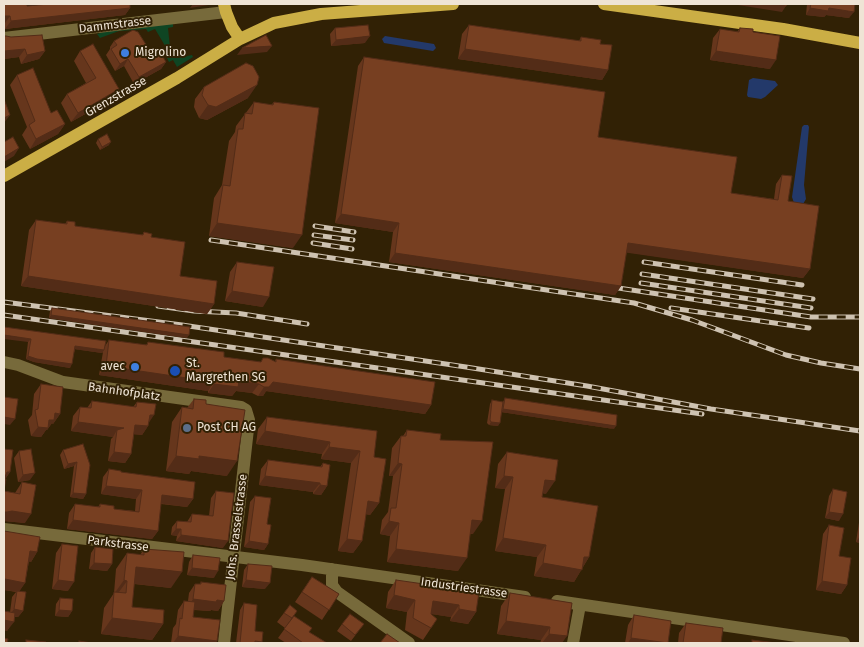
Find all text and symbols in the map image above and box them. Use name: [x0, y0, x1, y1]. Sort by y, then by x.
street label: Dammstrasse: [78, 13, 152, 37]
place label: Migrolino: [135, 46, 186, 60]
marker: Migrolino: [119, 47, 131, 59]
street label: Grenzstrasse: [83, 74, 149, 120]
place label: St. Margrethen SG: [186, 357, 266, 385]
place label: avec: [101, 360, 125, 374]
marker: avec: [129, 361, 141, 373]
marker: St. Margrethen SG: [168, 364, 182, 378]
street label: Bahnhofplatz: [87, 380, 161, 404]
place label: Post CH AG: [197, 421, 256, 435]
marker: Post CH AG: [181, 422, 193, 434]
street label: Johs. Brasselstrasse: [223, 473, 251, 581]
street label: Parkstrasse: [86, 533, 150, 555]
street label: Industriestrasse: [420, 575, 508, 601]

